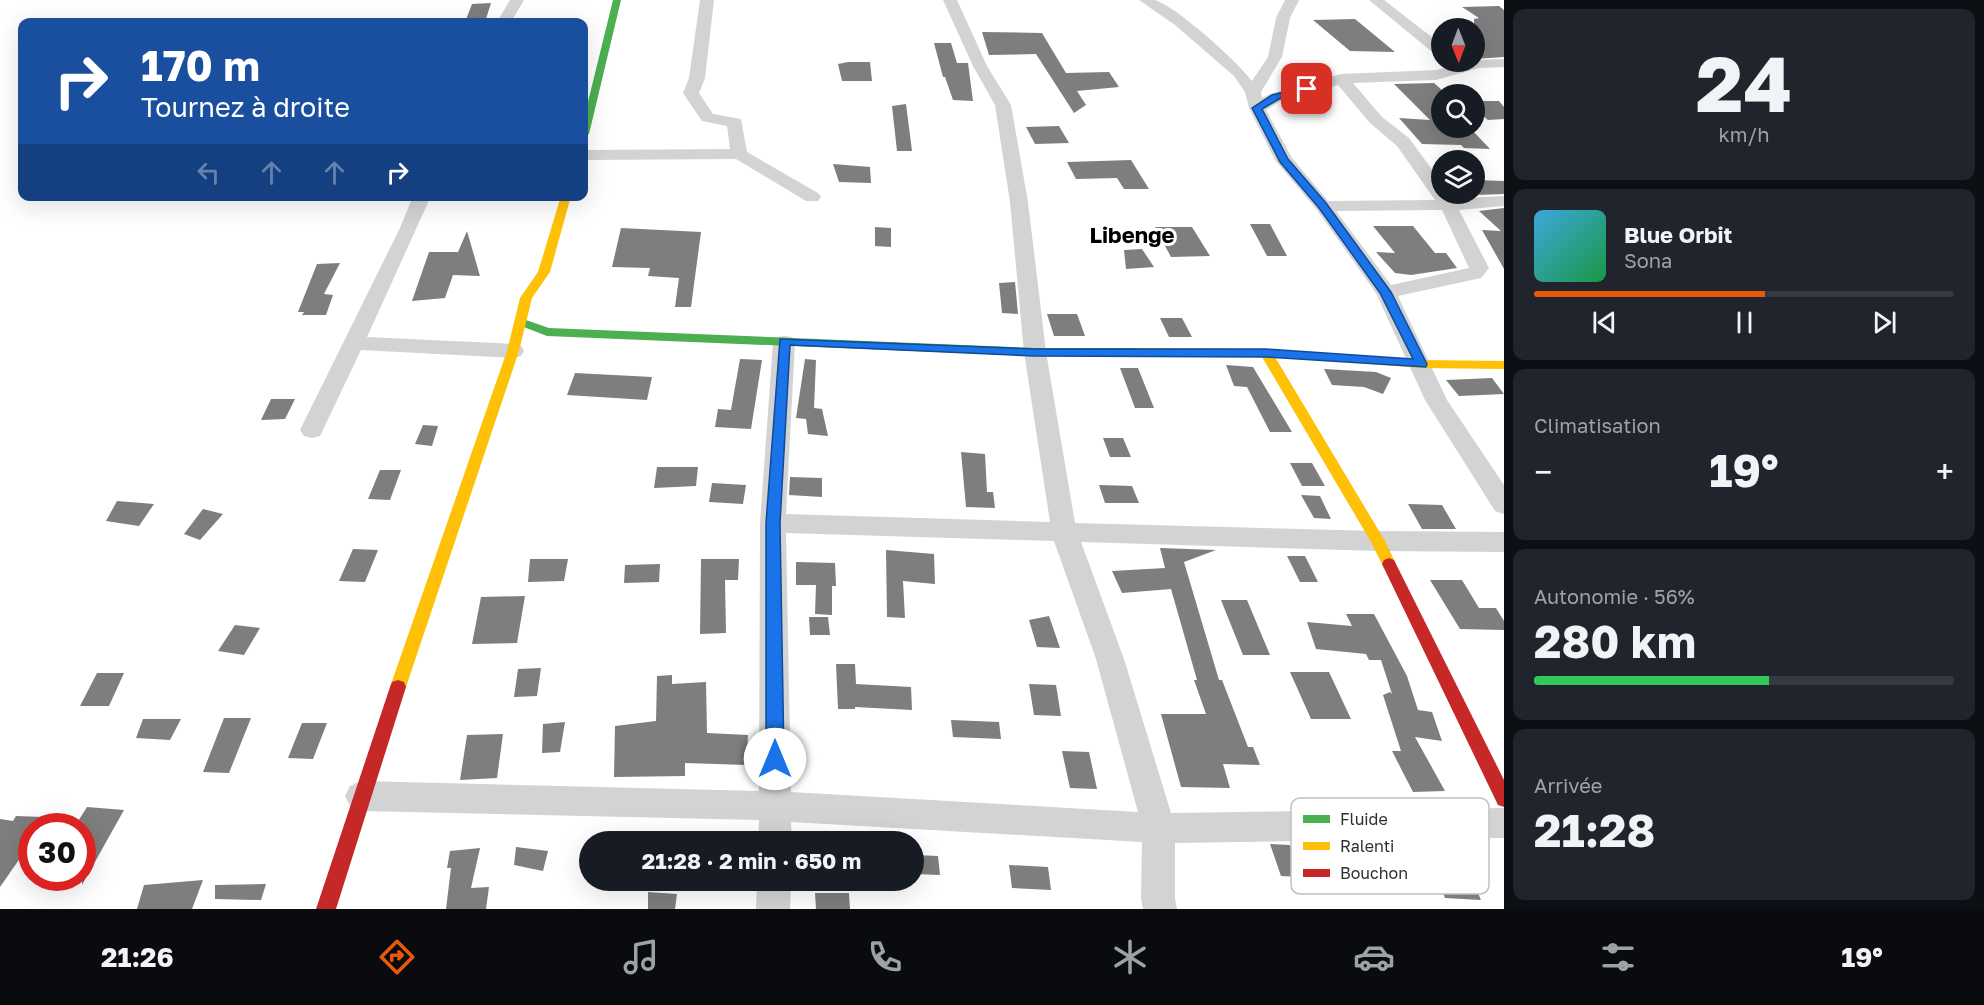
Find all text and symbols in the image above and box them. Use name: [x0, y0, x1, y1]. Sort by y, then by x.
north arrow: [1431, 18, 1485, 72]
map controls: [1431, 18, 1485, 204]
text: 24: [1696, 36, 1792, 129]
text: 170 m: [141, 40, 260, 90]
icon: right: [42, 42, 120, 120]
pin: [1281, 63, 1332, 114]
icon: arrive: [1290, 72, 1323, 105]
button: search: [1431, 84, 1485, 138]
text: Tournez à droite: [141, 91, 350, 123]
text: km/h: [1719, 122, 1769, 146]
button: layers: [1431, 150, 1485, 204]
icon: left: [192, 156, 225, 189]
icon: ahead: [255, 156, 288, 189]
icon: ahead: [318, 156, 351, 189]
icon: right: [381, 156, 414, 189]
district label: Libenge: [1090, 221, 1174, 248]
text: Blue Orbit: [1624, 221, 1732, 248]
text: Sona: [1624, 248, 1672, 272]
icon: previous: [1588, 306, 1621, 339]
icon: pause: [1728, 306, 1761, 339]
icon: next: [1868, 306, 1901, 339]
text: Climatisation: [1534, 413, 1661, 437]
text: 19°: [1709, 443, 1779, 497]
text: −: [1534, 452, 1552, 491]
text: +: [1936, 452, 1954, 491]
text: Autonomie · 56%: [1534, 584, 1695, 608]
text: 280 km: [1534, 614, 1696, 668]
position arrow: [743, 727, 807, 791]
text: Arrivée: [1534, 773, 1602, 797]
legend: [1291, 798, 1489, 894]
text: 21:28: [1534, 803, 1655, 857]
text: Fluide: [1340, 809, 1388, 829]
speed limit sign: 30: [18, 813, 96, 891]
text: Ralenti: [1340, 836, 1394, 856]
text: 21:28 · 2 min · 650 m: [642, 847, 861, 874]
text: Bouchon: [1340, 863, 1408, 883]
icon: directions: [376, 936, 418, 978]
icon: music: [620, 936, 662, 978]
icon: phone: [864, 936, 906, 978]
icon: climate: [1109, 936, 1151, 978]
icon: car: [1353, 936, 1395, 978]
icon: filters: [1597, 936, 1639, 978]
text: 21:26: [101, 941, 174, 973]
text: 19°: [1841, 941, 1883, 973]

